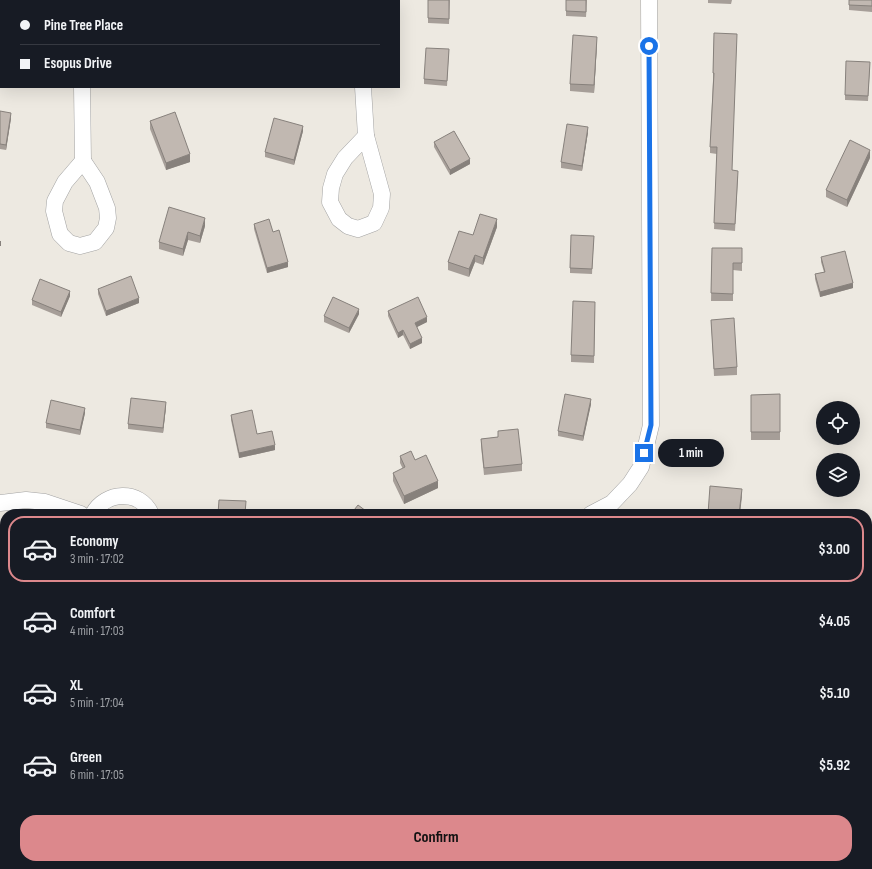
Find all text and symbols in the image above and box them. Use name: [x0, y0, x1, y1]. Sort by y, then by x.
text: Pine Tree Place: [44, 16, 123, 35]
route start: [640, 37, 658, 55]
text: Esopus Drive: [44, 54, 112, 73]
map controls: [816, 401, 860, 497]
button: locate: [816, 401, 860, 445]
callout: 1 min: [658, 439, 724, 467]
route end: [635, 444, 653, 462]
text: 1 min: [679, 445, 703, 461]
button: layers: [816, 453, 860, 497]
icon: car: [22, 531, 58, 567]
text: Economy: [70, 532, 119, 551]
text: $3.00: [818, 540, 850, 559]
text: 3 min · 17:02: [70, 551, 124, 567]
icon: car: [22, 603, 58, 639]
text: Comfort: [70, 604, 115, 623]
text: $4.05: [819, 612, 850, 631]
text: 4 min · 17:03: [70, 623, 124, 639]
icon: car: [22, 675, 58, 711]
text: XL: [70, 676, 83, 695]
text: $5.10: [819, 684, 850, 703]
text: 5 min · 17:04: [70, 695, 124, 711]
icon: car: [22, 747, 58, 783]
text: Green: [70, 748, 102, 767]
text: $5.92: [819, 756, 850, 775]
text: 6 min · 17:05: [70, 767, 124, 783]
button: Confirm: [20, 815, 852, 861]

